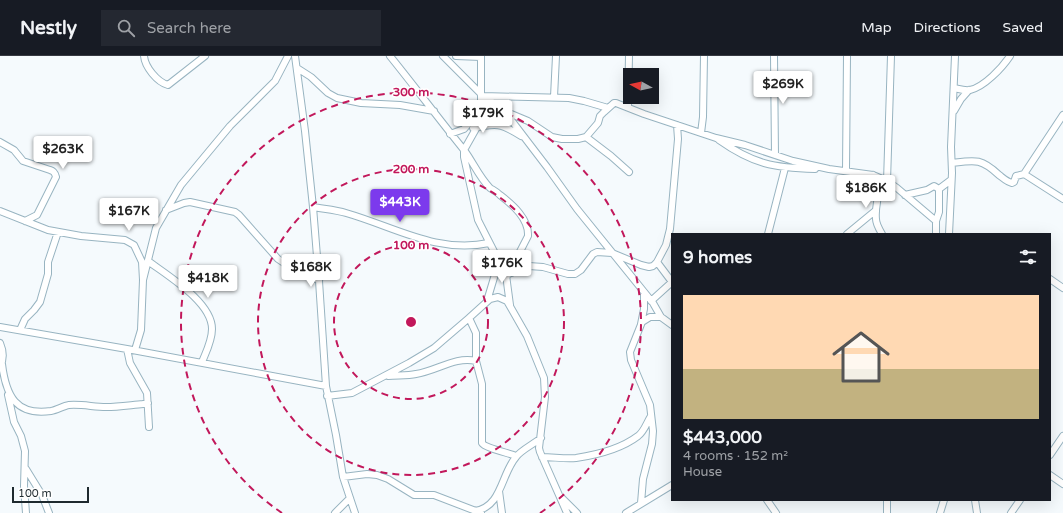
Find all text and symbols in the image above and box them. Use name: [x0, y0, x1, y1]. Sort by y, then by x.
search box: [101, 10, 381, 46]
text: Nestly: [20, 17, 77, 39]
icon: search: [115, 17, 137, 39]
text: Search here: [147, 19, 231, 37]
text: Map: [861, 19, 892, 36]
text: Directions: [914, 19, 981, 36]
text: Saved: [1003, 19, 1043, 36]
north arrow: [623, 68, 659, 104]
map controls: [623, 68, 659, 104]
pin: $269K: [755, 71, 811, 105]
text: $269K: [762, 76, 804, 92]
text: 300 m: [393, 85, 429, 99]
pin: $179K: [455, 100, 511, 134]
text: $179K: [462, 105, 504, 121]
pin: $263K: [35, 136, 91, 170]
text: $263K: [42, 141, 84, 157]
text: 200 m: [393, 162, 429, 176]
pin: $186K: [838, 175, 894, 209]
text: $186K: [845, 180, 887, 196]
pin: $443K: [372, 189, 428, 223]
text: $443K: [379, 194, 421, 210]
pin: $167K: [101, 198, 157, 232]
text: $167K: [108, 203, 150, 219]
text: 100 m: [393, 238, 429, 252]
icon: filters: [1017, 246, 1039, 268]
text: 9 homes: [683, 247, 752, 268]
pin: $176K: [474, 250, 530, 284]
pin: $168K: [283, 254, 339, 288]
text: $176K: [481, 255, 523, 271]
text: $168K: [290, 259, 332, 275]
pin: $418K: [180, 265, 236, 299]
text: $418K: [187, 270, 229, 286]
centre of rings: [404, 315, 418, 329]
icon: home: [825, 321, 897, 393]
text: $443,000: [683, 427, 762, 448]
text: 4 rooms · 152 m²: [683, 448, 788, 464]
text: House: [683, 464, 722, 480]
scale bar: [12, 485, 89, 504]
text: 100 m: [18, 487, 52, 500]

